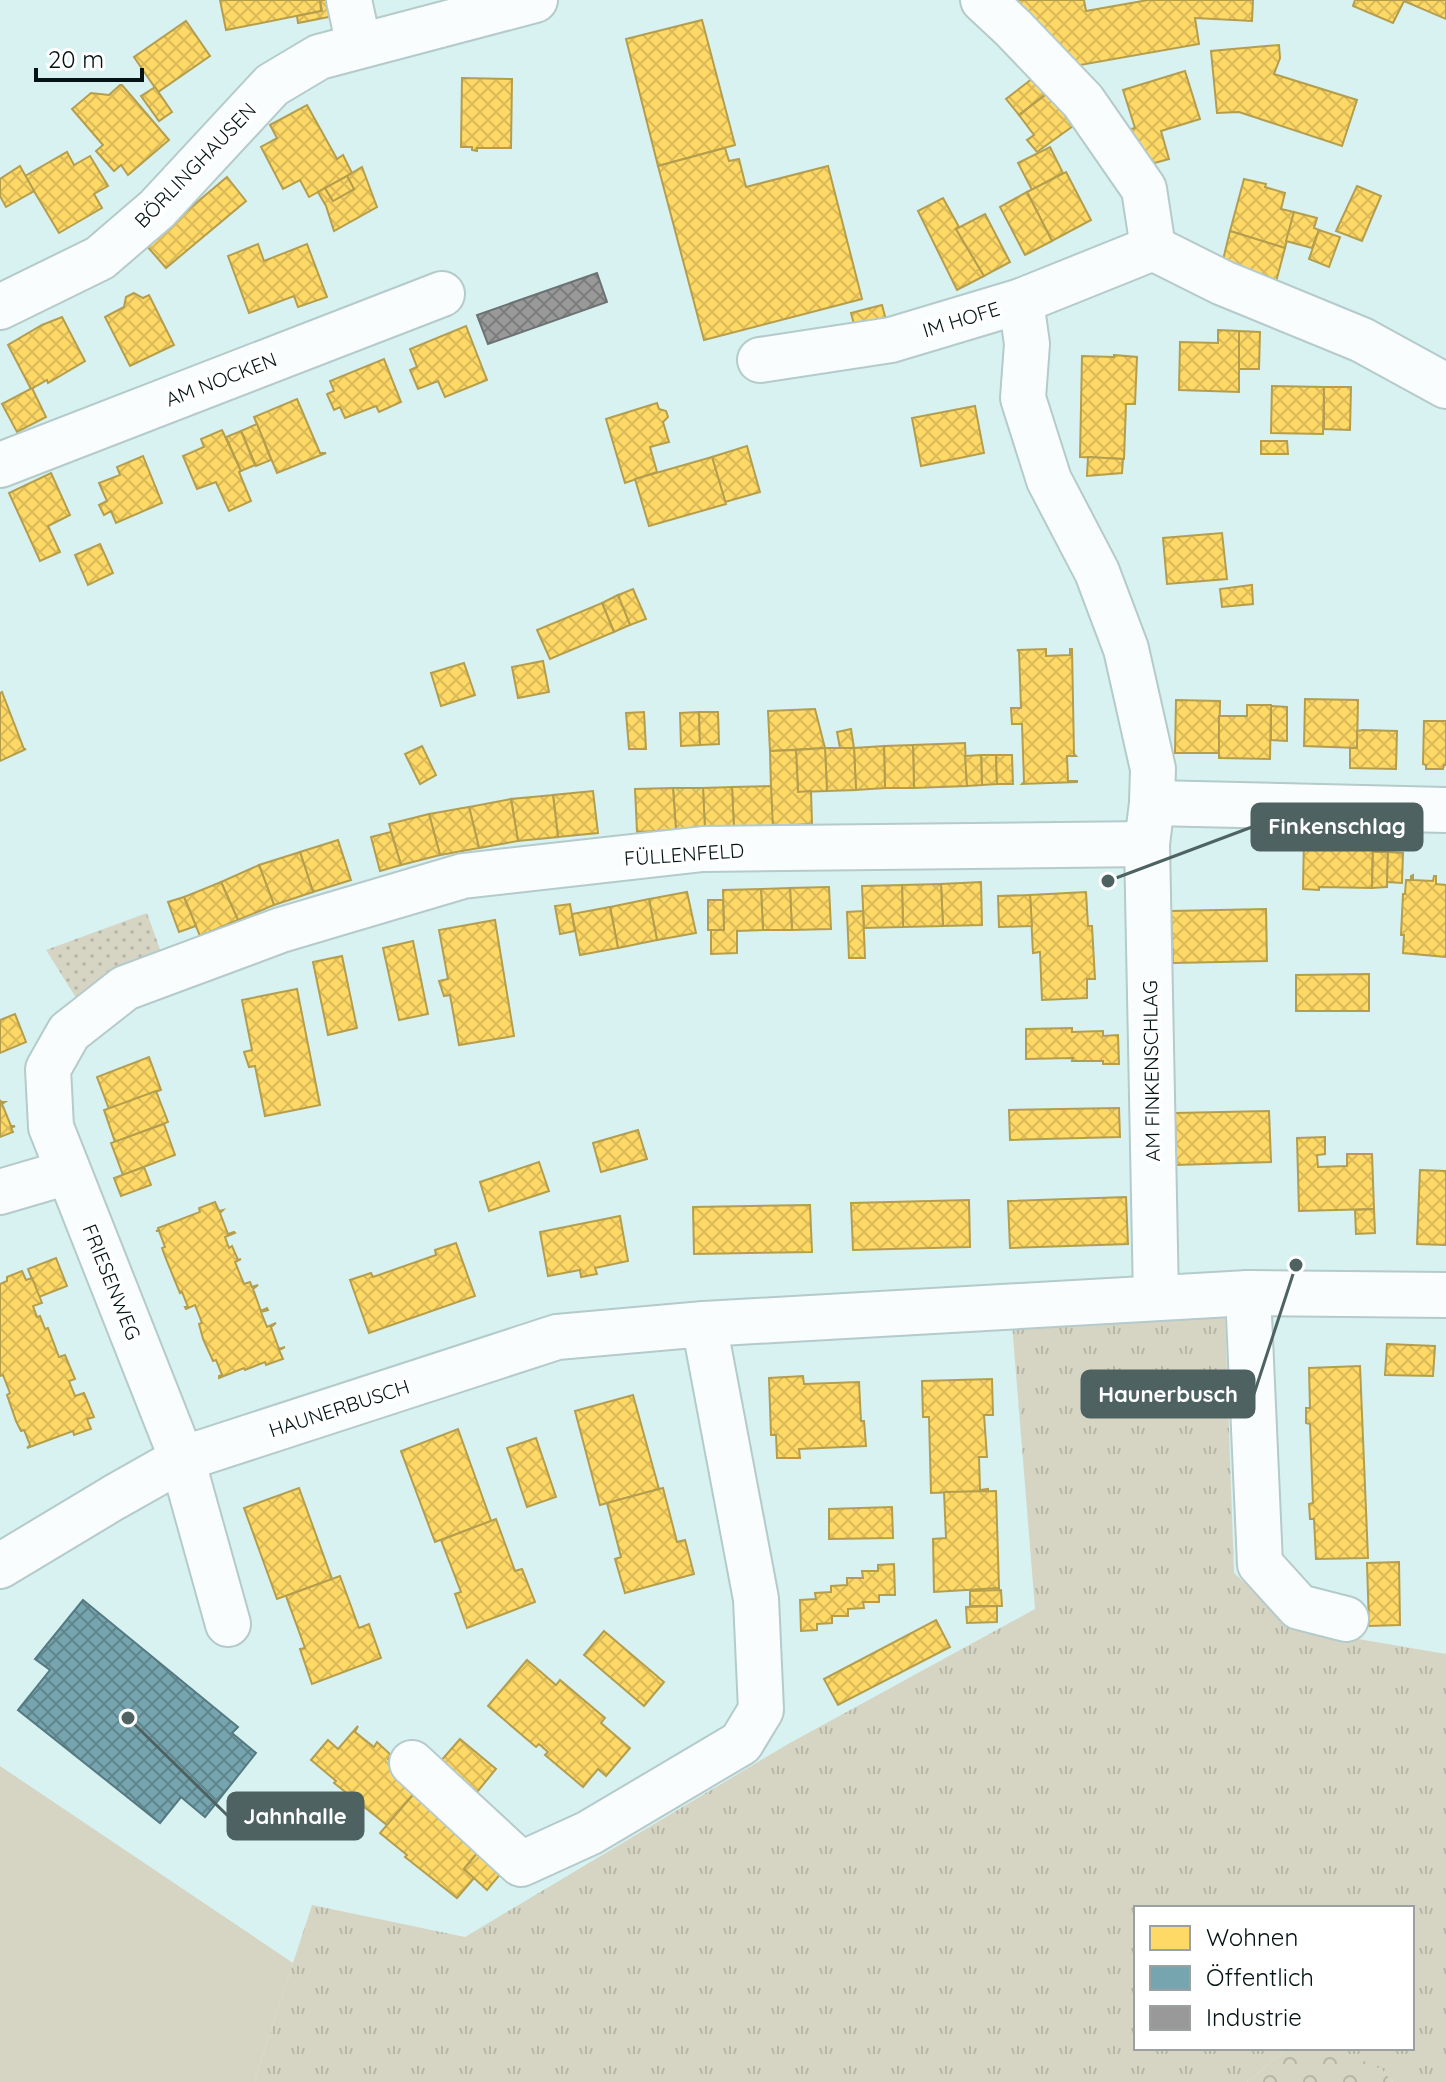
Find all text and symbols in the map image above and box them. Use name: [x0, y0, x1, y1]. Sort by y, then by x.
scale bar: [36, 32, 142, 82]
text: 20 m: [48, 44, 104, 74]
street label: BÖRLINGHAUSEN: [129, 97, 261, 233]
street label: IM HOFE: [919, 295, 1003, 343]
street label: AM NOCKEN: [162, 346, 280, 412]
callout: Finkenschlag: [1252, 804, 1422, 850]
text: Finkenschlag: [1268, 812, 1406, 840]
street label: FÜLLENFELD: [623, 837, 745, 871]
street label: AM FINKENSCHLAG: [1137, 980, 1165, 1162]
street label: FRIESENWEG: [77, 1220, 147, 1344]
callout: Haunerbusch: [1082, 1371, 1254, 1417]
street label: HAUNERBUSCH: [265, 1373, 413, 1443]
text: Haunerbusch: [1098, 1380, 1238, 1408]
callout: Jahnhalle: [228, 1793, 363, 1839]
text: Jahnhalle: [243, 1802, 347, 1830]
legend: [1134, 1906, 1414, 2050]
text: Wohnen: [1206, 1922, 1298, 1952]
text: Öffentlich: [1206, 1962, 1314, 1992]
text: Industrie: [1206, 2002, 1302, 2032]

